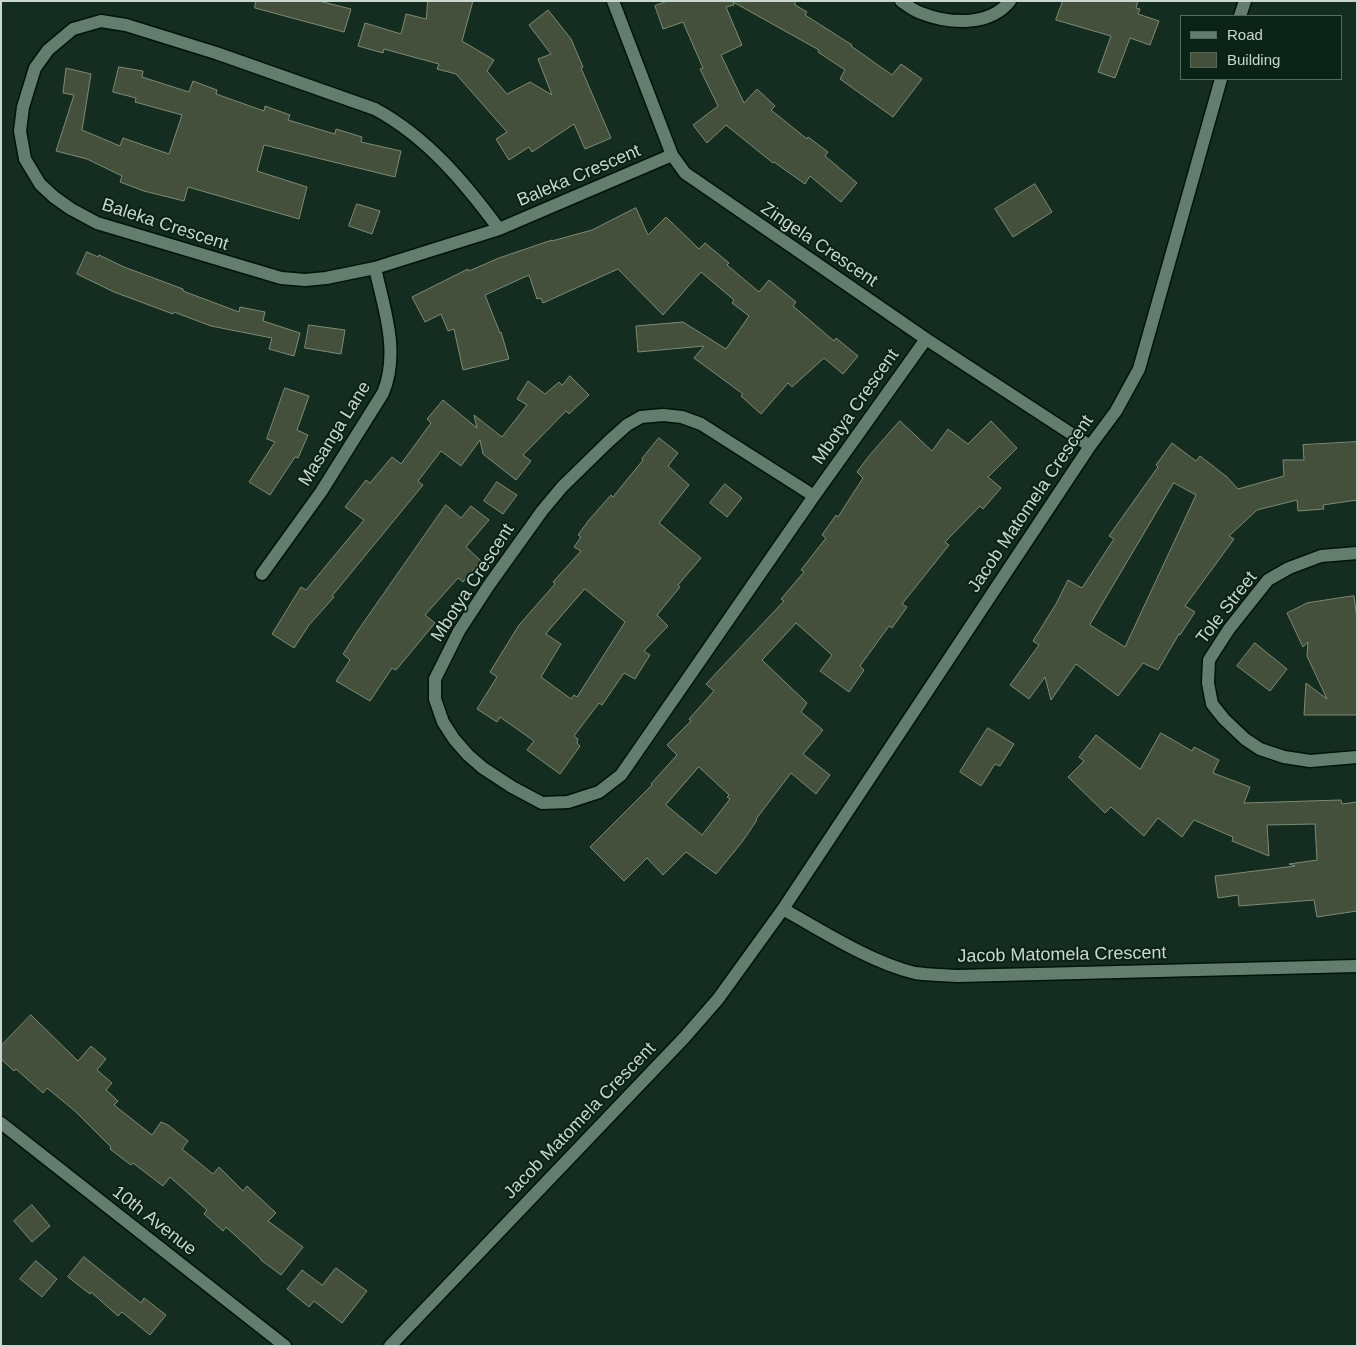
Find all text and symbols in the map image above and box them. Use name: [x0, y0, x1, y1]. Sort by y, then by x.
legend: [1180, 15, 1343, 80]
text: Road: [1227, 26, 1263, 43]
text: Building: [1227, 51, 1280, 68]
street label: Baleka Crescent: [514, 140, 644, 212]
street label: Baleka Crescent: [99, 194, 231, 256]
street label: Zingela Crescent: [757, 198, 881, 292]
street label: Mbotya Crescent: [808, 345, 904, 469]
street label: Masanga Lane: [294, 378, 376, 490]
street label: Jacob Matomela Crescent: [964, 411, 1098, 597]
street label: Mbotya Crescent: [427, 520, 519, 646]
street label: Tole Street: [1192, 567, 1262, 649]
street label: Jacob Matomela Crescent: [957, 942, 1167, 968]
street label: Jacob Matomela Crescent: [500, 1038, 660, 1204]
street label: 10th Avenue: [108, 1181, 200, 1261]

